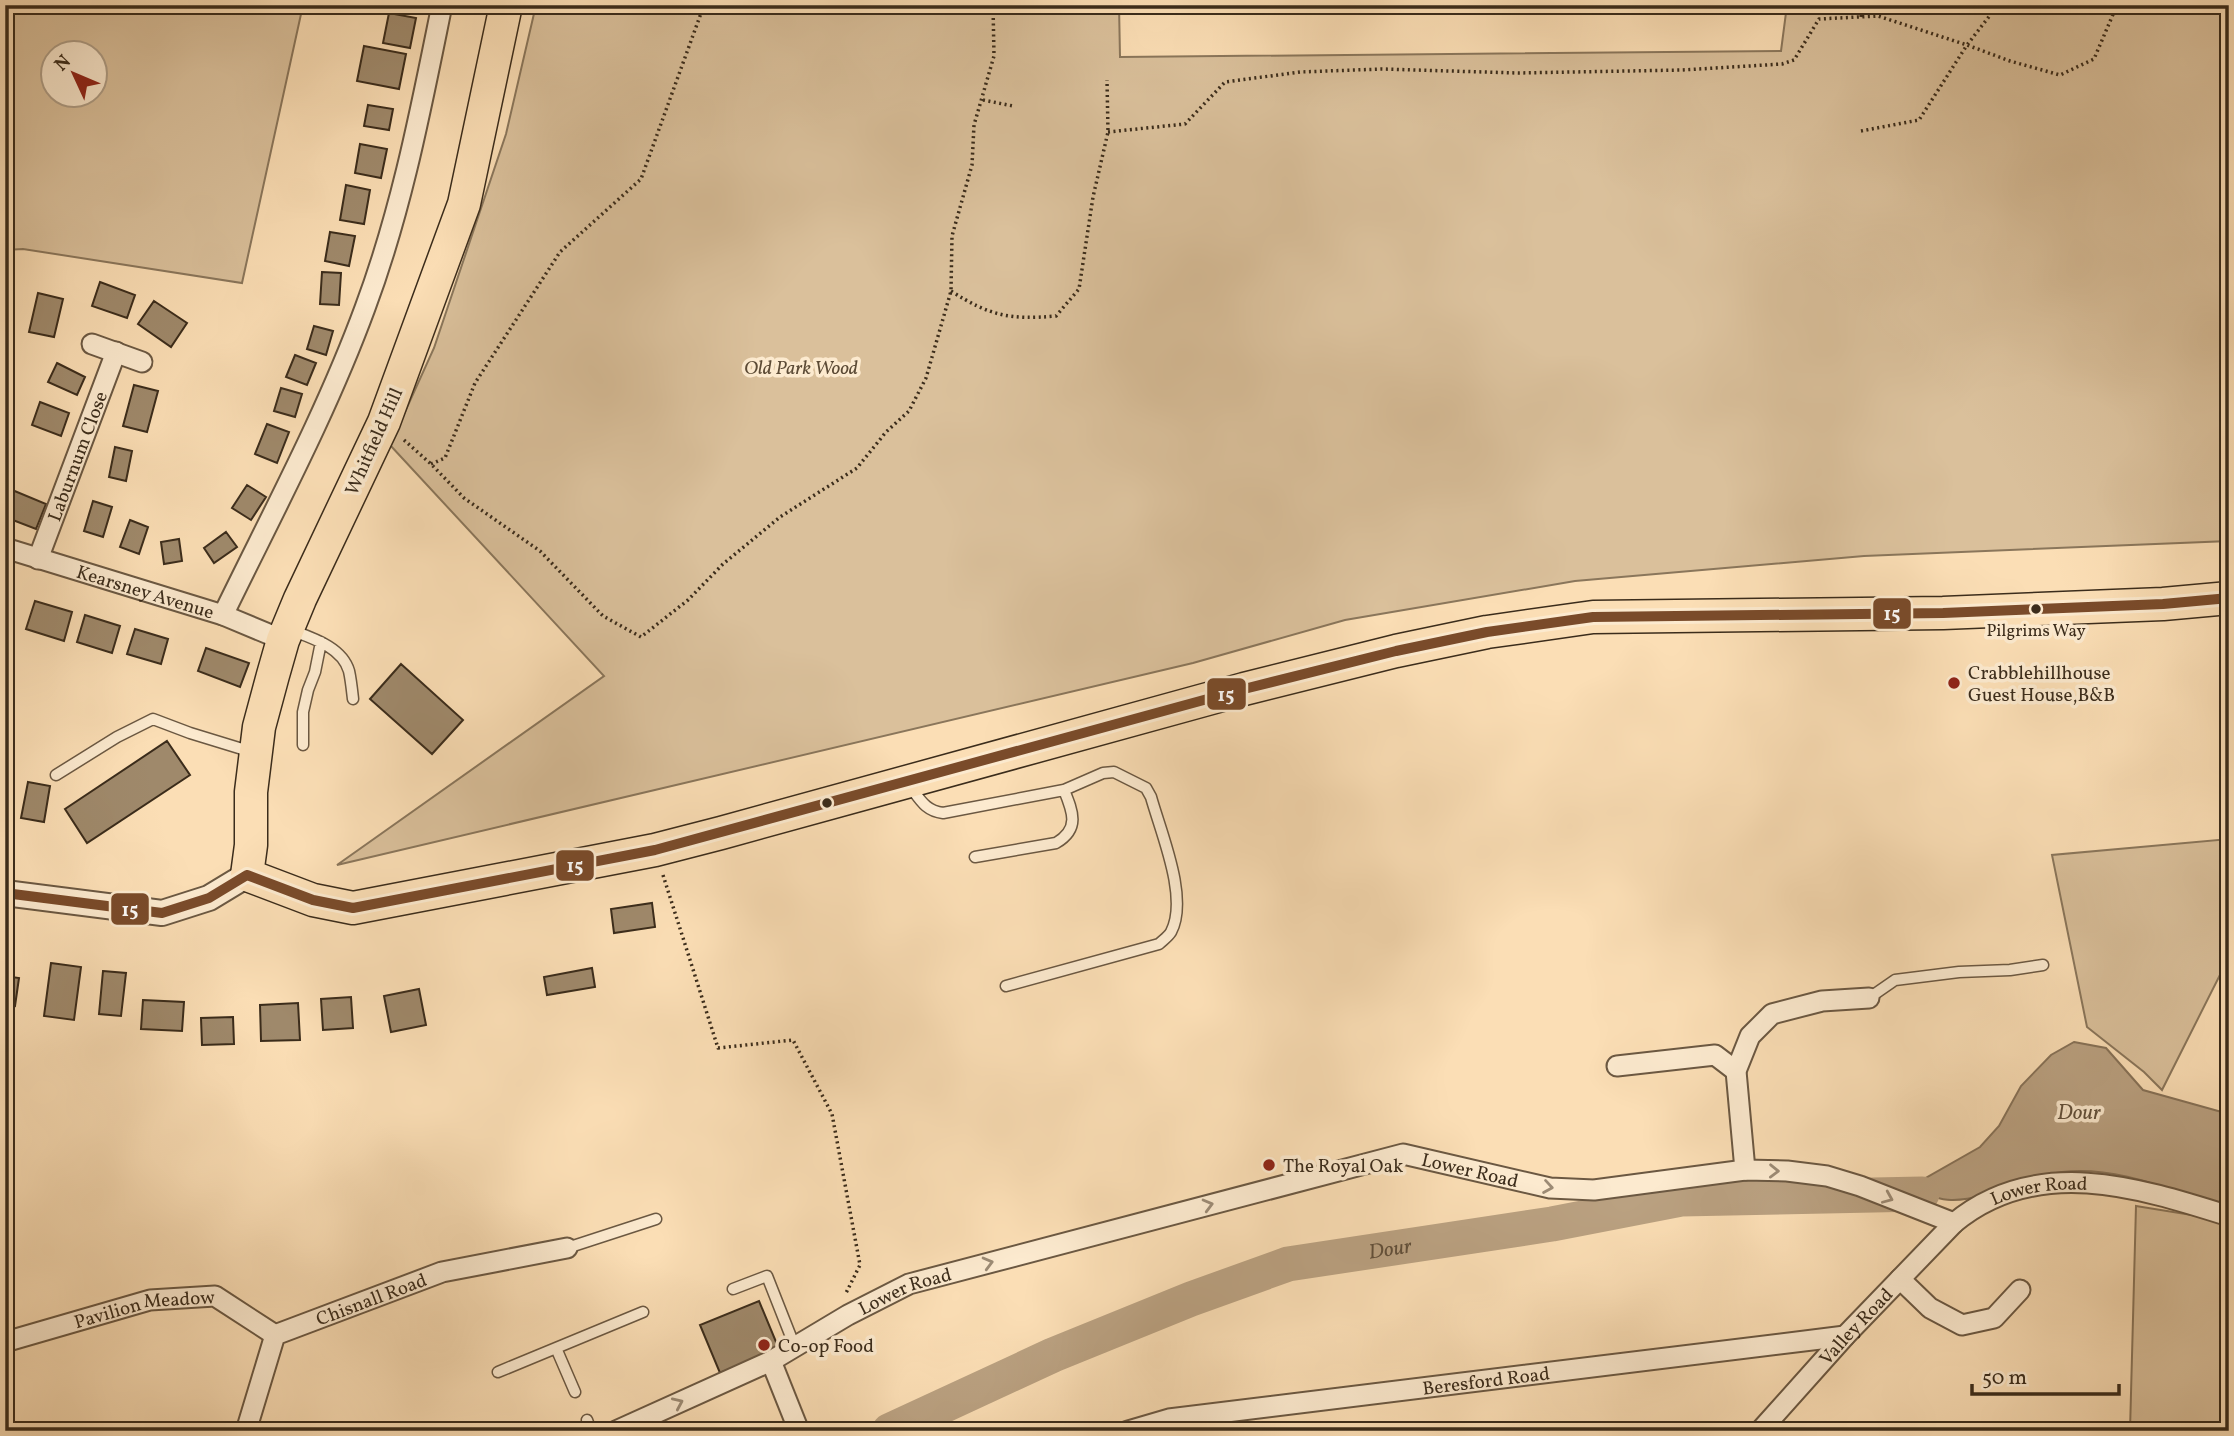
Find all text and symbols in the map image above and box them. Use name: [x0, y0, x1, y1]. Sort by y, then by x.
north arrow: [38, 38, 108, 108]
text: N: [49, 49, 77, 78]
park label: Old Park Wood: [744, 356, 858, 382]
street label: Whitfield Hill: [340, 384, 410, 500]
street label: Laburnum Close: [42, 388, 115, 526]
street label: Kearsney Avenue: [73, 560, 217, 626]
line badge: 15: [1872, 597, 1912, 630]
text: 15: [1884, 602, 1900, 628]
marker: Pilgrims Way: [2029, 602, 2043, 616]
place label: Pilgrims Way: [1986, 620, 2086, 643]
place label: Crabblehillhouse Guest House,B&B: [1968, 661, 2115, 709]
marker: Crabblehillhouse Guest House,B&B: [1946, 675, 1962, 691]
line badge: 15: [1206, 677, 1247, 711]
text: 15: [1218, 683, 1234, 709]
unlabelled marker: [820, 796, 834, 810]
line badge: 15: [555, 849, 595, 882]
text: 15: [567, 854, 583, 880]
line badge: 15: [110, 892, 150, 926]
text: 15: [122, 898, 138, 924]
water label: Dour: [2057, 1099, 2101, 1128]
street label: Lower Road: [1419, 1148, 1521, 1195]
place label: The Royal Oak: [1283, 1154, 1403, 1180]
marker: The Royal Oak: [1261, 1157, 1277, 1173]
one-way arrow: [1769, 1163, 1780, 1179]
street label: Lower Road: [1987, 1172, 2088, 1213]
one-way arrow: [1542, 1179, 1554, 1194]
one-way arrow: [1881, 1189, 1893, 1203]
one-way arrow: [1202, 1199, 1214, 1213]
water label: Dour: [1367, 1232, 1414, 1268]
one-way arrow: [982, 1257, 994, 1271]
street label: Lower Road: [854, 1262, 955, 1323]
street label: Chisnall Road: [313, 1268, 431, 1333]
street label: Valley Road: [1814, 1283, 1900, 1371]
street label: Pavilion Meadow: [71, 1285, 216, 1336]
place label: Co-op Food: [778, 1334, 874, 1360]
marker: Co-op Food: [756, 1337, 772, 1353]
scale bar: [1972, 1352, 2118, 1396]
street label: Beresford Road: [1421, 1361, 1551, 1403]
text: 50 m: [1982, 1364, 2027, 1393]
one-way arrow: [671, 1397, 683, 1411]

